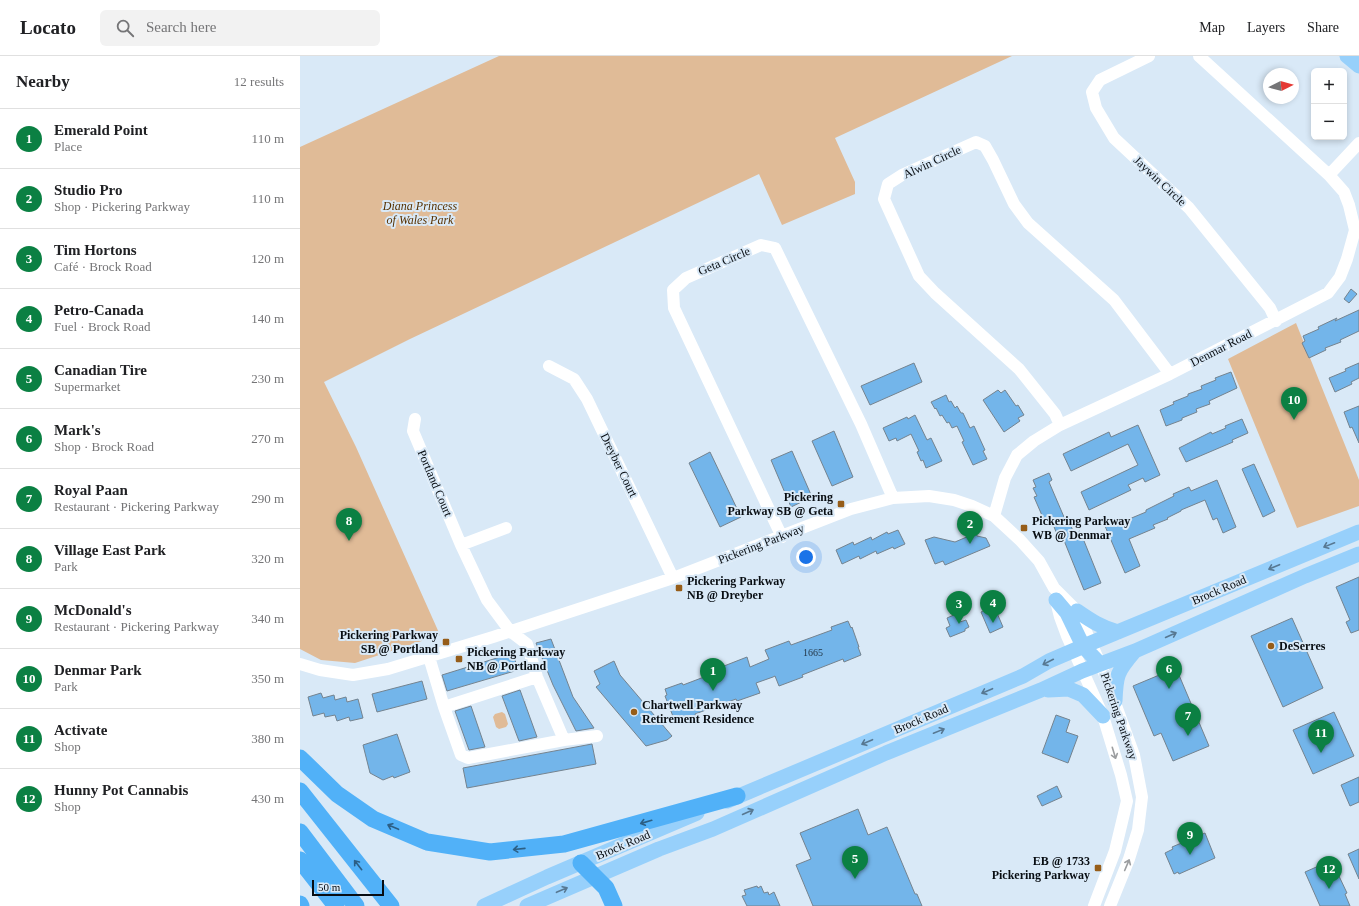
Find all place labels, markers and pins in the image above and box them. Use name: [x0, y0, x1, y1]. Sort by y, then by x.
pin: 10: [1281, 387, 1307, 420]
place label: Pickering Parkway SB @ Geta: [728, 490, 833, 518]
marker: Pickering Parkway SB @ Geta: [836, 499, 846, 509]
pin: 8: [336, 508, 362, 541]
pin: 2: [957, 511, 983, 544]
place label: Pickering Parkway WB @ Denmar: [1032, 514, 1130, 542]
marker: Pickering Parkway WB @ Denmar: [1019, 523, 1029, 533]
place label: Pickering Parkway NB @ Dreyber: [687, 574, 785, 602]
marker: Pickering Parkway NB @ Dreyber: [674, 583, 684, 593]
pin: 4: [980, 590, 1006, 623]
pin: 3: [946, 591, 972, 624]
place label: Pickering Parkway SB @ Portland: [340, 628, 438, 656]
marker: Pickering Parkway SB @ Portland: [441, 637, 451, 647]
place label: DeSerres: [1279, 639, 1326, 653]
marker: DeSerres: [1266, 641, 1276, 651]
place label: Pickering Parkway NB @ Portland: [467, 645, 565, 673]
marker: Pickering Parkway NB @ Portland: [454, 654, 464, 664]
pin: 6: [1156, 656, 1182, 689]
pin: 1: [700, 658, 726, 691]
place label: Chartwell Parkway Retirement Residence: [642, 698, 755, 726]
pin: 7: [1175, 703, 1201, 736]
marker: Chartwell Parkway Retirement Residence: [629, 707, 639, 717]
pin: 11: [1308, 720, 1334, 753]
pin: 9: [1177, 822, 1203, 855]
pin: 5: [842, 846, 868, 879]
place label: EB @ 1733 Pickering Parkway: [992, 854, 1090, 882]
pin: 12: [1316, 856, 1342, 889]
marker: EB @ 1733 Pickering Parkway: [1093, 863, 1103, 873]

